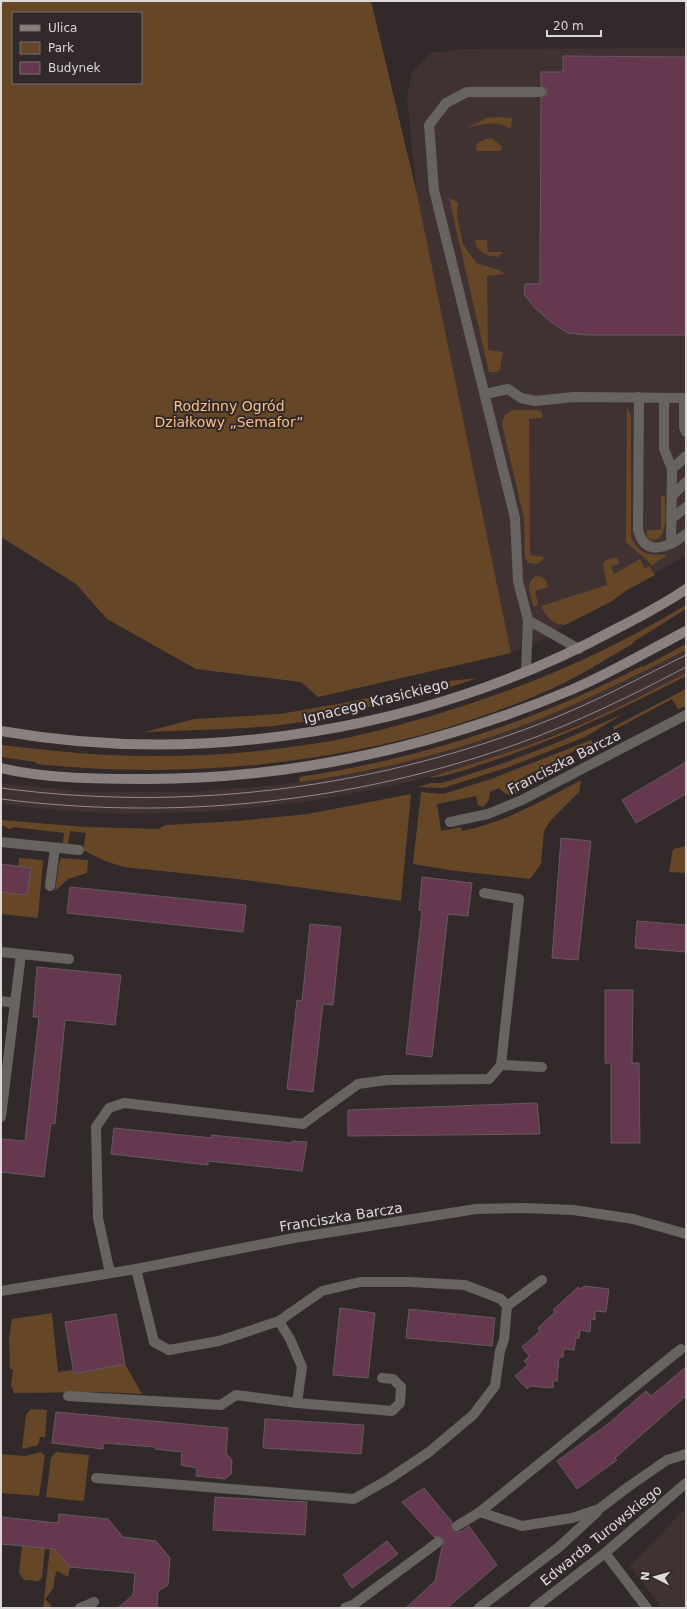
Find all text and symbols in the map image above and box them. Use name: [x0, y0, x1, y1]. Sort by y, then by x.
legend: [12, 12, 142, 84]
scale bar: [547, 12, 601, 38]
text: 20 m: [553, 19, 584, 33]
text: Ulica: [48, 21, 77, 35]
text: Park: [48, 41, 74, 55]
text: Budynek: [48, 61, 101, 75]
park label: Rodzinny Ogród Działkowy „Semafor”: [155, 398, 304, 430]
street label: Ignacego Krasickiego: [302, 675, 450, 727]
street label: Franciszka Barcza: [505, 727, 623, 797]
street label: Franciszka Barcza: [278, 1199, 404, 1235]
street label: Edwarda Turowskiego: [537, 1481, 665, 1589]
north arrow: [635, 1557, 675, 1597]
text: N: [639, 1571, 652, 1581]

